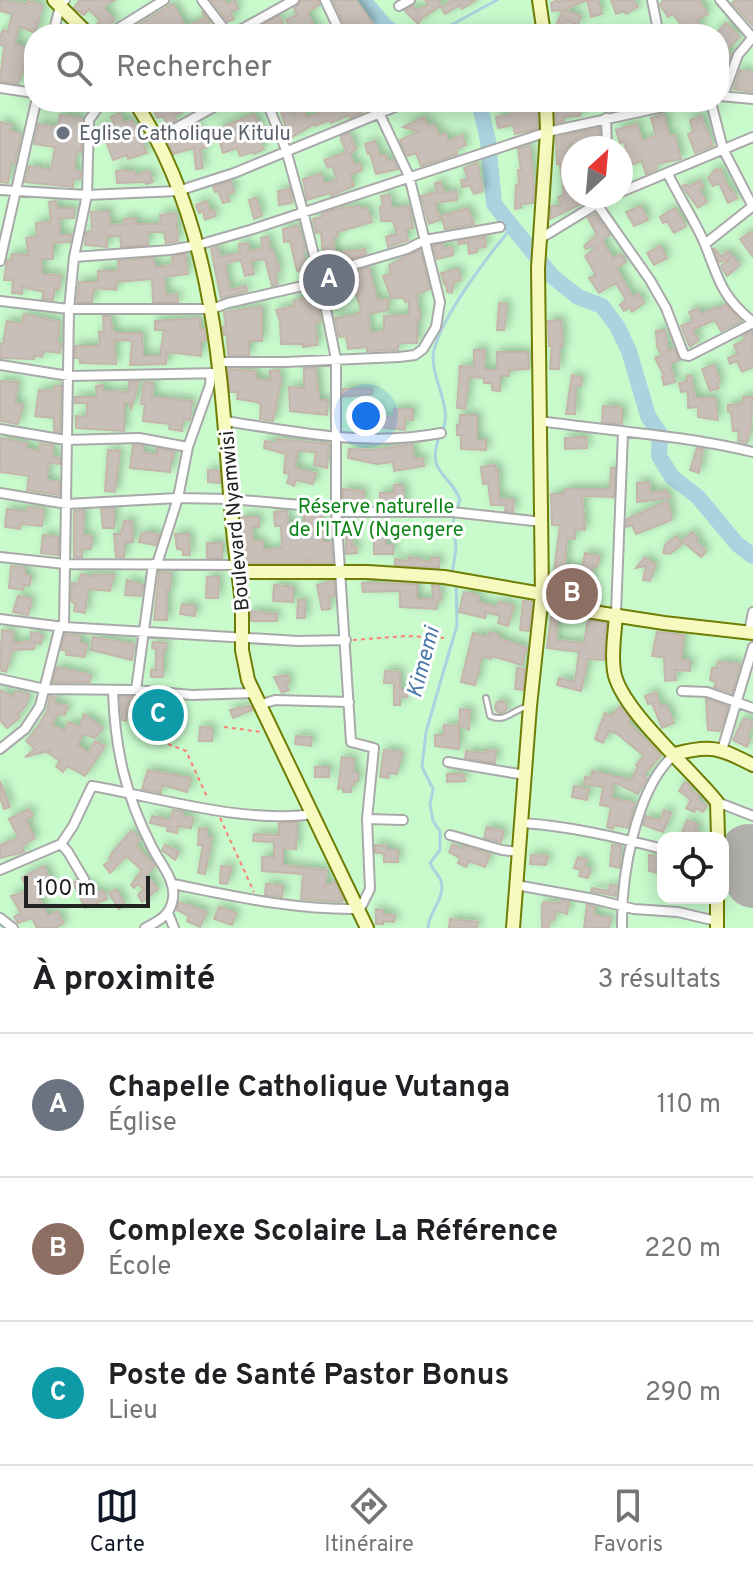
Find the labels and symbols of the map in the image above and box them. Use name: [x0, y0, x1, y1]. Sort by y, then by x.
place label: Eglise Catholique Kitulu: [79, 122, 291, 148]
marker: Eglise Catholique Kitulu: [54, 124, 72, 142]
north arrow: [561, 136, 633, 208]
pin: A: [303, 250, 355, 310]
your location: [346, 396, 386, 436]
street label: Boulevard Nyamwisi: [215, 430, 257, 612]
park label: Réserve naturelle de l'ITAV (Ngengere: [289, 495, 463, 544]
pin: B: [546, 564, 598, 624]
water label: Kimemi: [402, 623, 447, 701]
pin: C: [132, 685, 184, 745]
scale bar: [24, 872, 150, 908]

